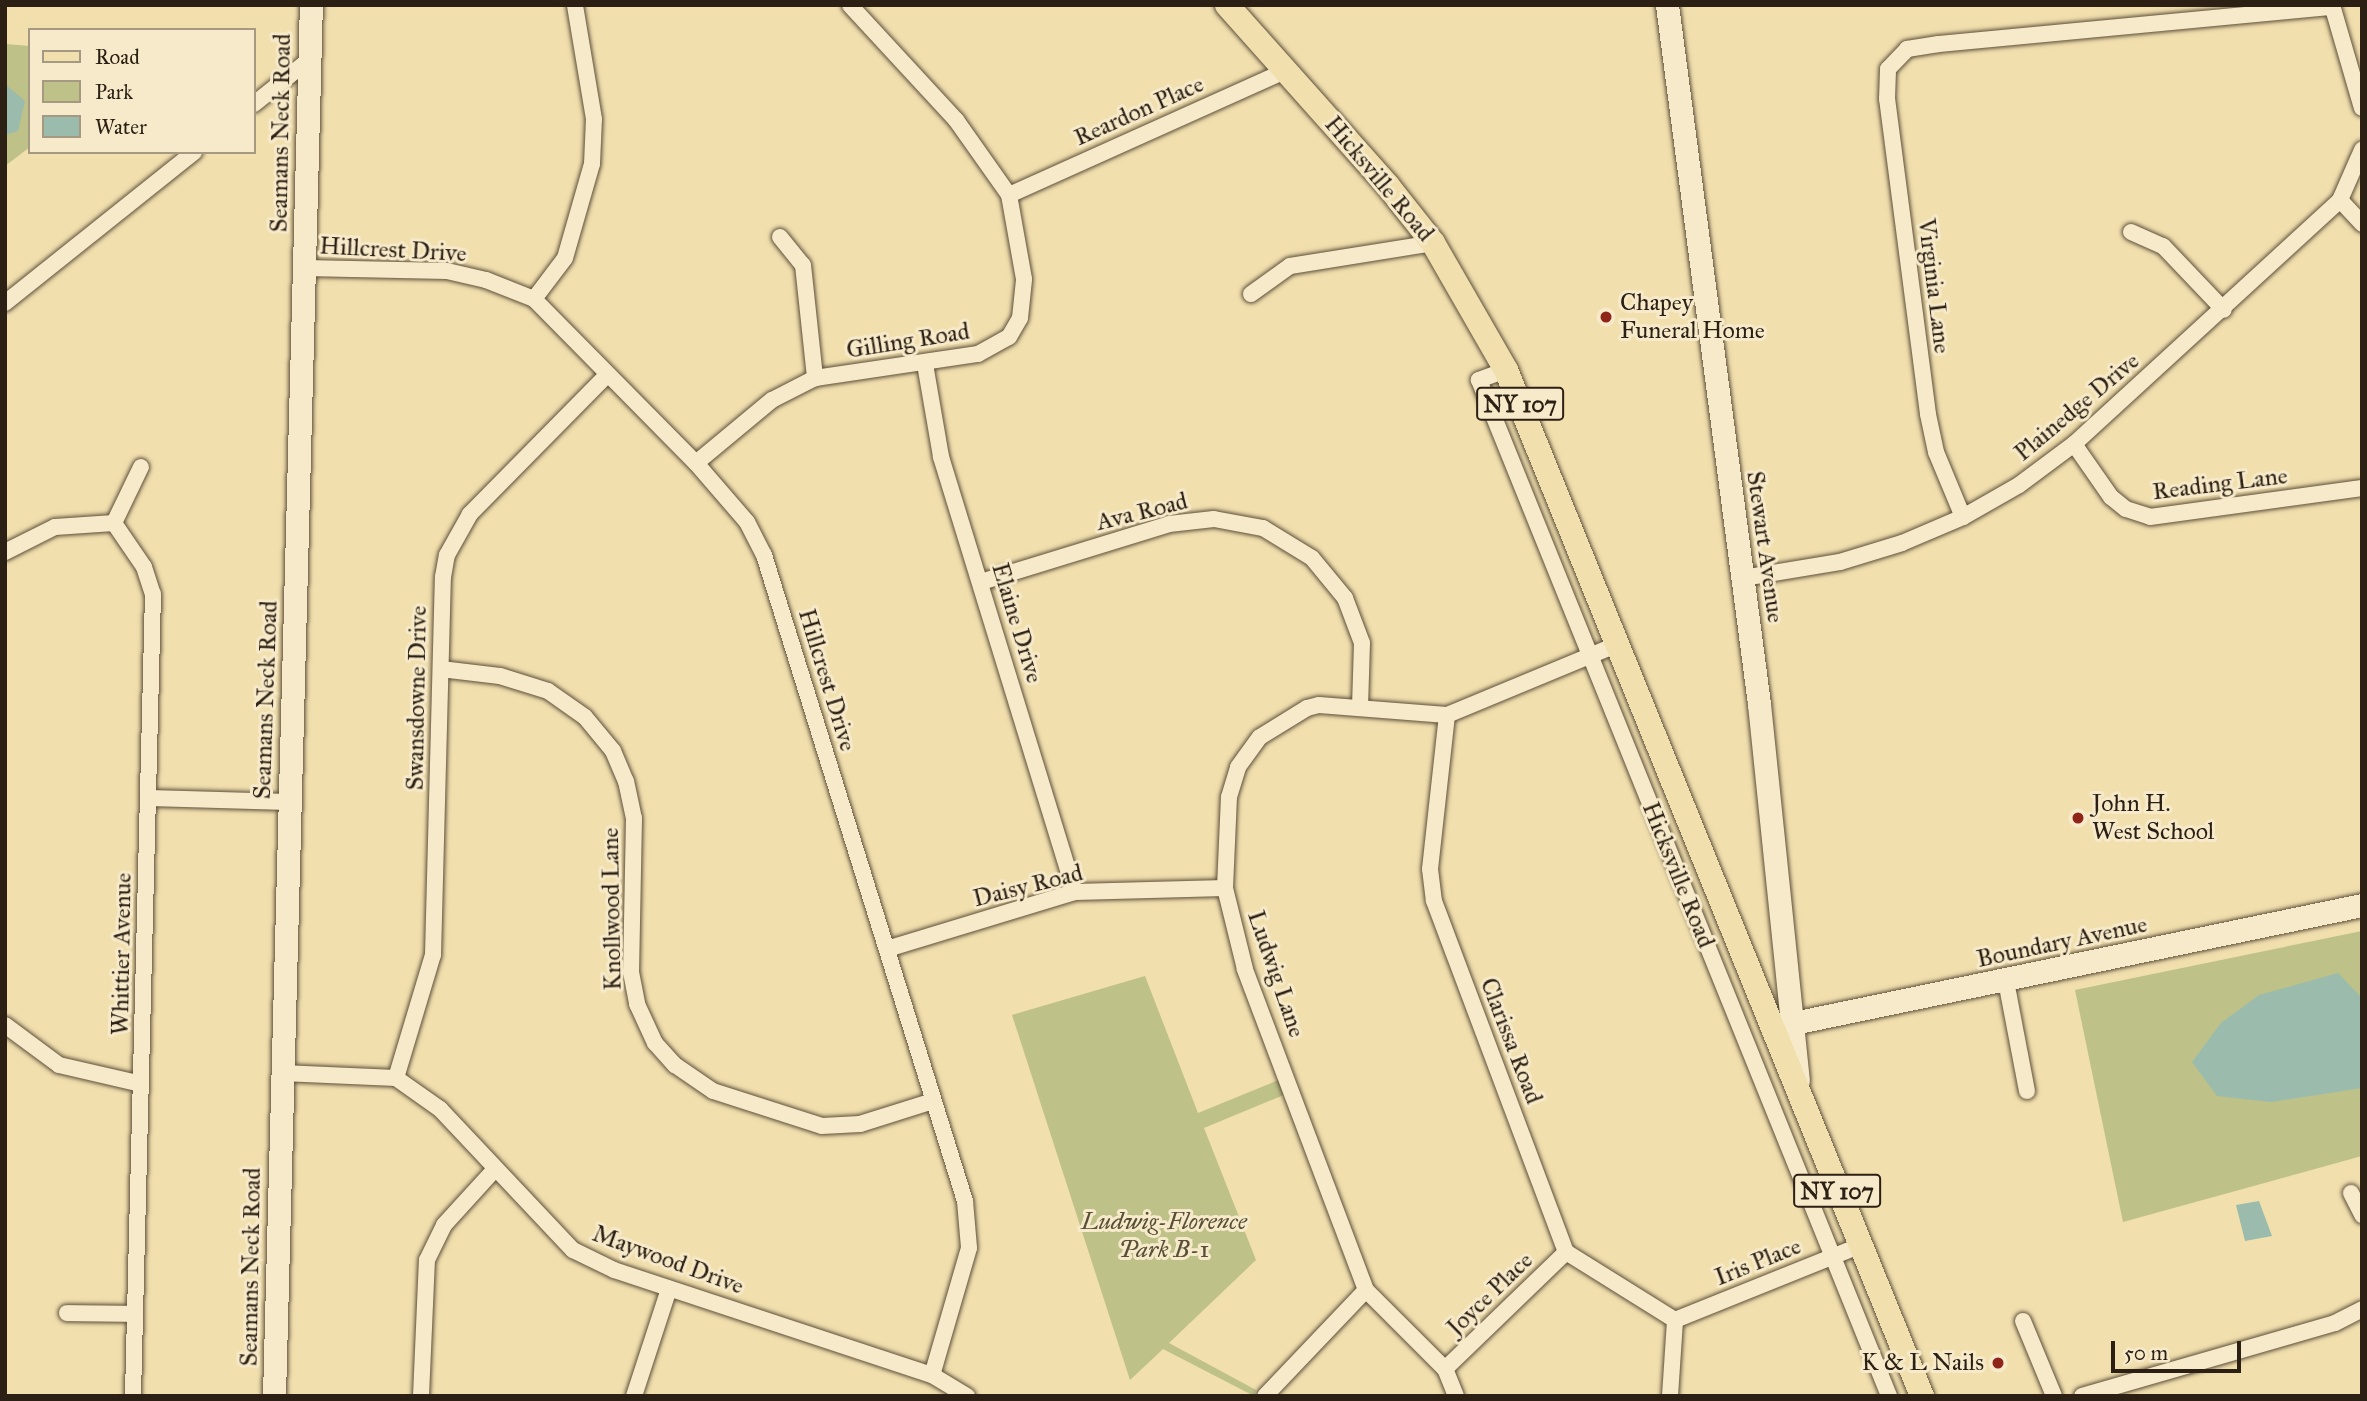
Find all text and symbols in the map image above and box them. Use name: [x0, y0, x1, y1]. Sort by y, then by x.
legend: [28, 28, 256, 154]
street label: Seamans Neck Road: [265, 33, 297, 233]
text: Road: [95, 44, 140, 70]
street label: Reardon Place: [1070, 70, 1208, 152]
text: Park: [95, 79, 133, 105]
street label: Hicksville Road: [1318, 110, 1440, 248]
text: Water: [95, 114, 147, 140]
street label: Virginia Lane: [1911, 217, 1957, 355]
street label: Hillcrest Drive: [319, 232, 467, 268]
place label: Chapey Funeral Home: [1620, 289, 1765, 345]
marker: Chapey Funeral Home: [1598, 309, 1614, 325]
street label: Gilling Road: [844, 317, 972, 365]
street label: Plainedge Drive: [2009, 347, 2145, 467]
road number: NY 107: [1474, 384, 1566, 424]
street label: Reading Lane: [2151, 461, 2289, 507]
street label: Stewart Avenue: [1740, 469, 1790, 625]
street label: Ava Road: [1093, 487, 1191, 537]
street label: Elaine Drive: [985, 559, 1049, 687]
street label: Seamans Neck Road: [248, 600, 284, 800]
street label: Swansdowne Drive: [401, 605, 433, 791]
street label: Hillcrest Drive: [792, 605, 862, 755]
place label: John H. West School: [2092, 790, 2214, 846]
street label: Hicksville Road: [1636, 798, 1720, 952]
marker: John H. West School: [2070, 810, 2086, 826]
street label: Knollwood Lane: [596, 827, 628, 991]
street label: Daisy Road: [970, 858, 1086, 914]
street label: Whittier Avenue: [106, 873, 138, 1035]
street label: Ludwig Lane: [1241, 907, 1311, 1041]
street label: Boundary Avenue: [1974, 910, 2150, 974]
street label: Clarissa Road: [1474, 974, 1548, 1108]
street label: Seamans Neck Road: [235, 1167, 267, 1367]
road number: NY 107: [1792, 1172, 1882, 1210]
park label: Ludwig-Florence Park B-1: [1081, 1208, 1247, 1264]
street label: Maywood Drive: [589, 1219, 747, 1301]
street label: Iris Place: [1711, 1232, 1805, 1292]
street label: Joyce Place: [1441, 1246, 1539, 1342]
scale bar: [2115, 1328, 2244, 1372]
text: 50 m: [2124, 1340, 2168, 1366]
place label: K & L Nails: [1862, 1349, 1984, 1377]
marker: K & L Nails: [1990, 1355, 2006, 1371]

